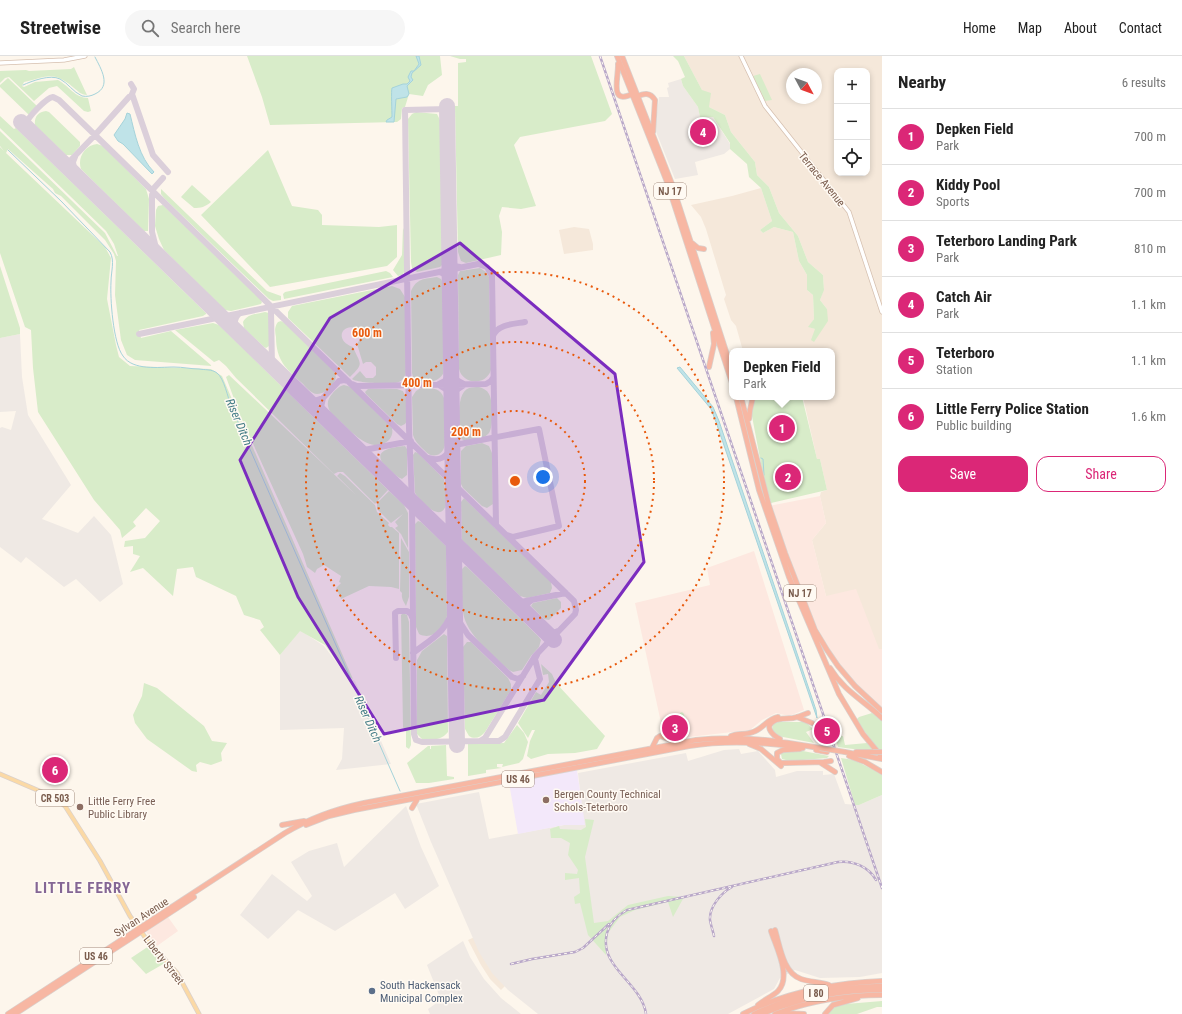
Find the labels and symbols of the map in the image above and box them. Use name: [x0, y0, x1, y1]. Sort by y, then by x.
north arrow: [786, 68, 822, 104]
pin: 4: [690, 117, 716, 147]
street label: Terrace Avenue: [796, 149, 848, 209]
road number: NJ 17: [654, 183, 686, 199]
text: 600 m: [352, 326, 382, 340]
text: 400 m: [402, 376, 432, 390]
water label: Riser Ditch: [223, 396, 255, 448]
pin: 1: [769, 413, 795, 443]
text: 200 m: [451, 425, 481, 439]
pin: 2: [775, 462, 801, 492]
your location: [533, 467, 553, 487]
centre of rings: [508, 474, 522, 488]
road number: NJ 17: [784, 585, 816, 601]
water label: Riser Ditch: [352, 693, 385, 745]
pin: 3: [662, 713, 688, 743]
pin: 5: [814, 716, 840, 746]
pin: 6: [42, 755, 68, 785]
road number: US 46: [502, 771, 534, 787]
place label: Bergen County Technical Schols-Teterboro: [554, 788, 661, 814]
road number: CR 503: [36, 790, 74, 806]
place label: Little Ferry Free Public Library: [88, 795, 155, 821]
marker: Bergen County Technical Schols-Teterboro: [541, 795, 551, 805]
marker: Little Ferry Free Public Library: [75, 802, 85, 812]
district label: LITTLE FERRY: [35, 879, 131, 897]
street label: Sylvan Avenue: [112, 895, 171, 940]
street label: Liberty Street: [141, 933, 187, 987]
road number: US 46: [80, 948, 112, 964]
place label: South Hackensack Municipal Complex: [380, 979, 463, 1005]
road number: I 80: [804, 985, 828, 1001]
marker: South Hackensack Municipal Complex: [367, 986, 377, 996]

